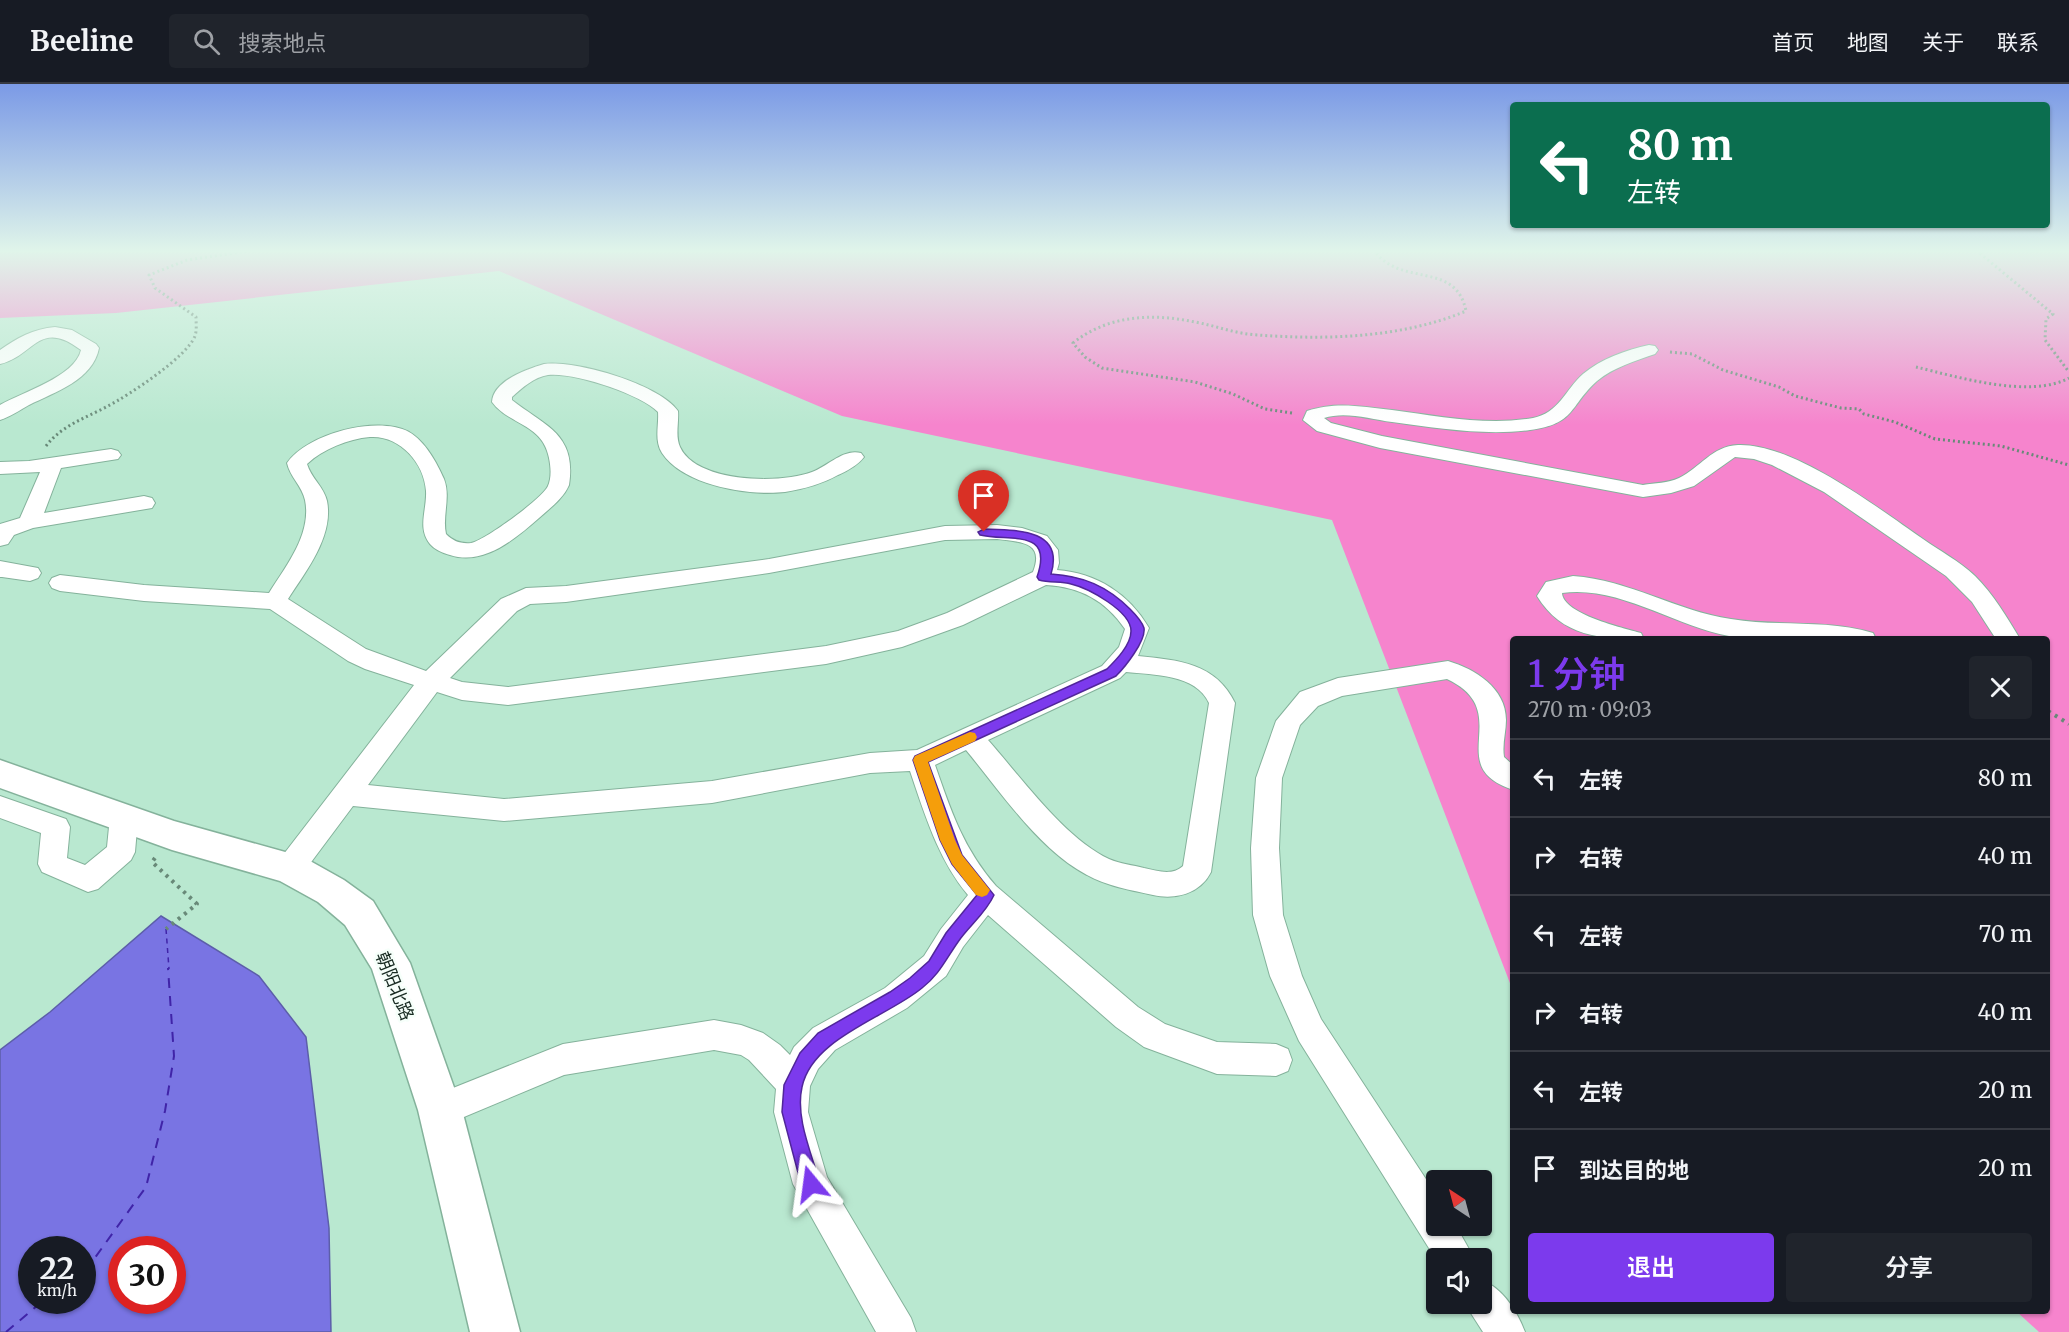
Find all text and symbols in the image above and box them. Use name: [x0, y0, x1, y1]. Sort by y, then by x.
search box: [169, 14, 589, 68]
text: Beeline: [30, 23, 133, 59]
icon: search: [190, 25, 223, 58]
text: 搜索地点: [238, 29, 326, 57]
text: 首页: [1772, 29, 1814, 56]
text: 地图: [1847, 29, 1889, 56]
text: 关于: [1922, 29, 1964, 56]
text: 联系: [1997, 29, 2039, 56]
text: 80 m: [1627, 119, 1733, 171]
icon: left: [1528, 126, 1606, 204]
text: 左转: [1627, 175, 1681, 209]
pin: [958, 470, 1009, 532]
icon: arrive: [967, 479, 1000, 512]
text: 1 分钟: [1528, 652, 1625, 697]
button: close: [1969, 656, 2032, 719]
text: 270 m · 09:03: [1528, 697, 1652, 722]
icon: left: [1528, 762, 1561, 795]
text: 80 m: [1978, 764, 2032, 792]
text: 左转: [1579, 766, 1623, 794]
icon: right: [1528, 840, 1561, 873]
text: 40 m: [1977, 842, 2032, 870]
text: 右转: [1579, 844, 1623, 872]
icon: left: [1528, 918, 1561, 951]
text: 70 m: [1979, 920, 2032, 948]
text: 左转: [1579, 922, 1623, 950]
street label: 朝阳北路: [371, 948, 419, 1024]
icon: right: [1528, 996, 1561, 1029]
text: 40 m: [1977, 998, 2032, 1026]
text: 右转: [1579, 1000, 1623, 1028]
icon: left: [1528, 1074, 1561, 1107]
text: 20 m: [1978, 1076, 2032, 1104]
text: 左转: [1579, 1078, 1623, 1106]
position arrow: [779, 1152, 843, 1216]
icon: arrive: [1528, 1152, 1561, 1185]
text: 20 m: [1978, 1154, 2032, 1182]
text: 到达目的地: [1579, 1156, 1689, 1184]
north arrow: [1426, 1170, 1492, 1236]
map controls: [1426, 1170, 1492, 1314]
button: 退出: [1528, 1233, 1774, 1302]
button: 分享: [1786, 1233, 2032, 1302]
speed limit sign: 30: [108, 1236, 186, 1314]
button: sound: [1426, 1248, 1492, 1314]
text: 22: [40, 1249, 74, 1287]
text: km/h: [37, 1281, 77, 1300]

